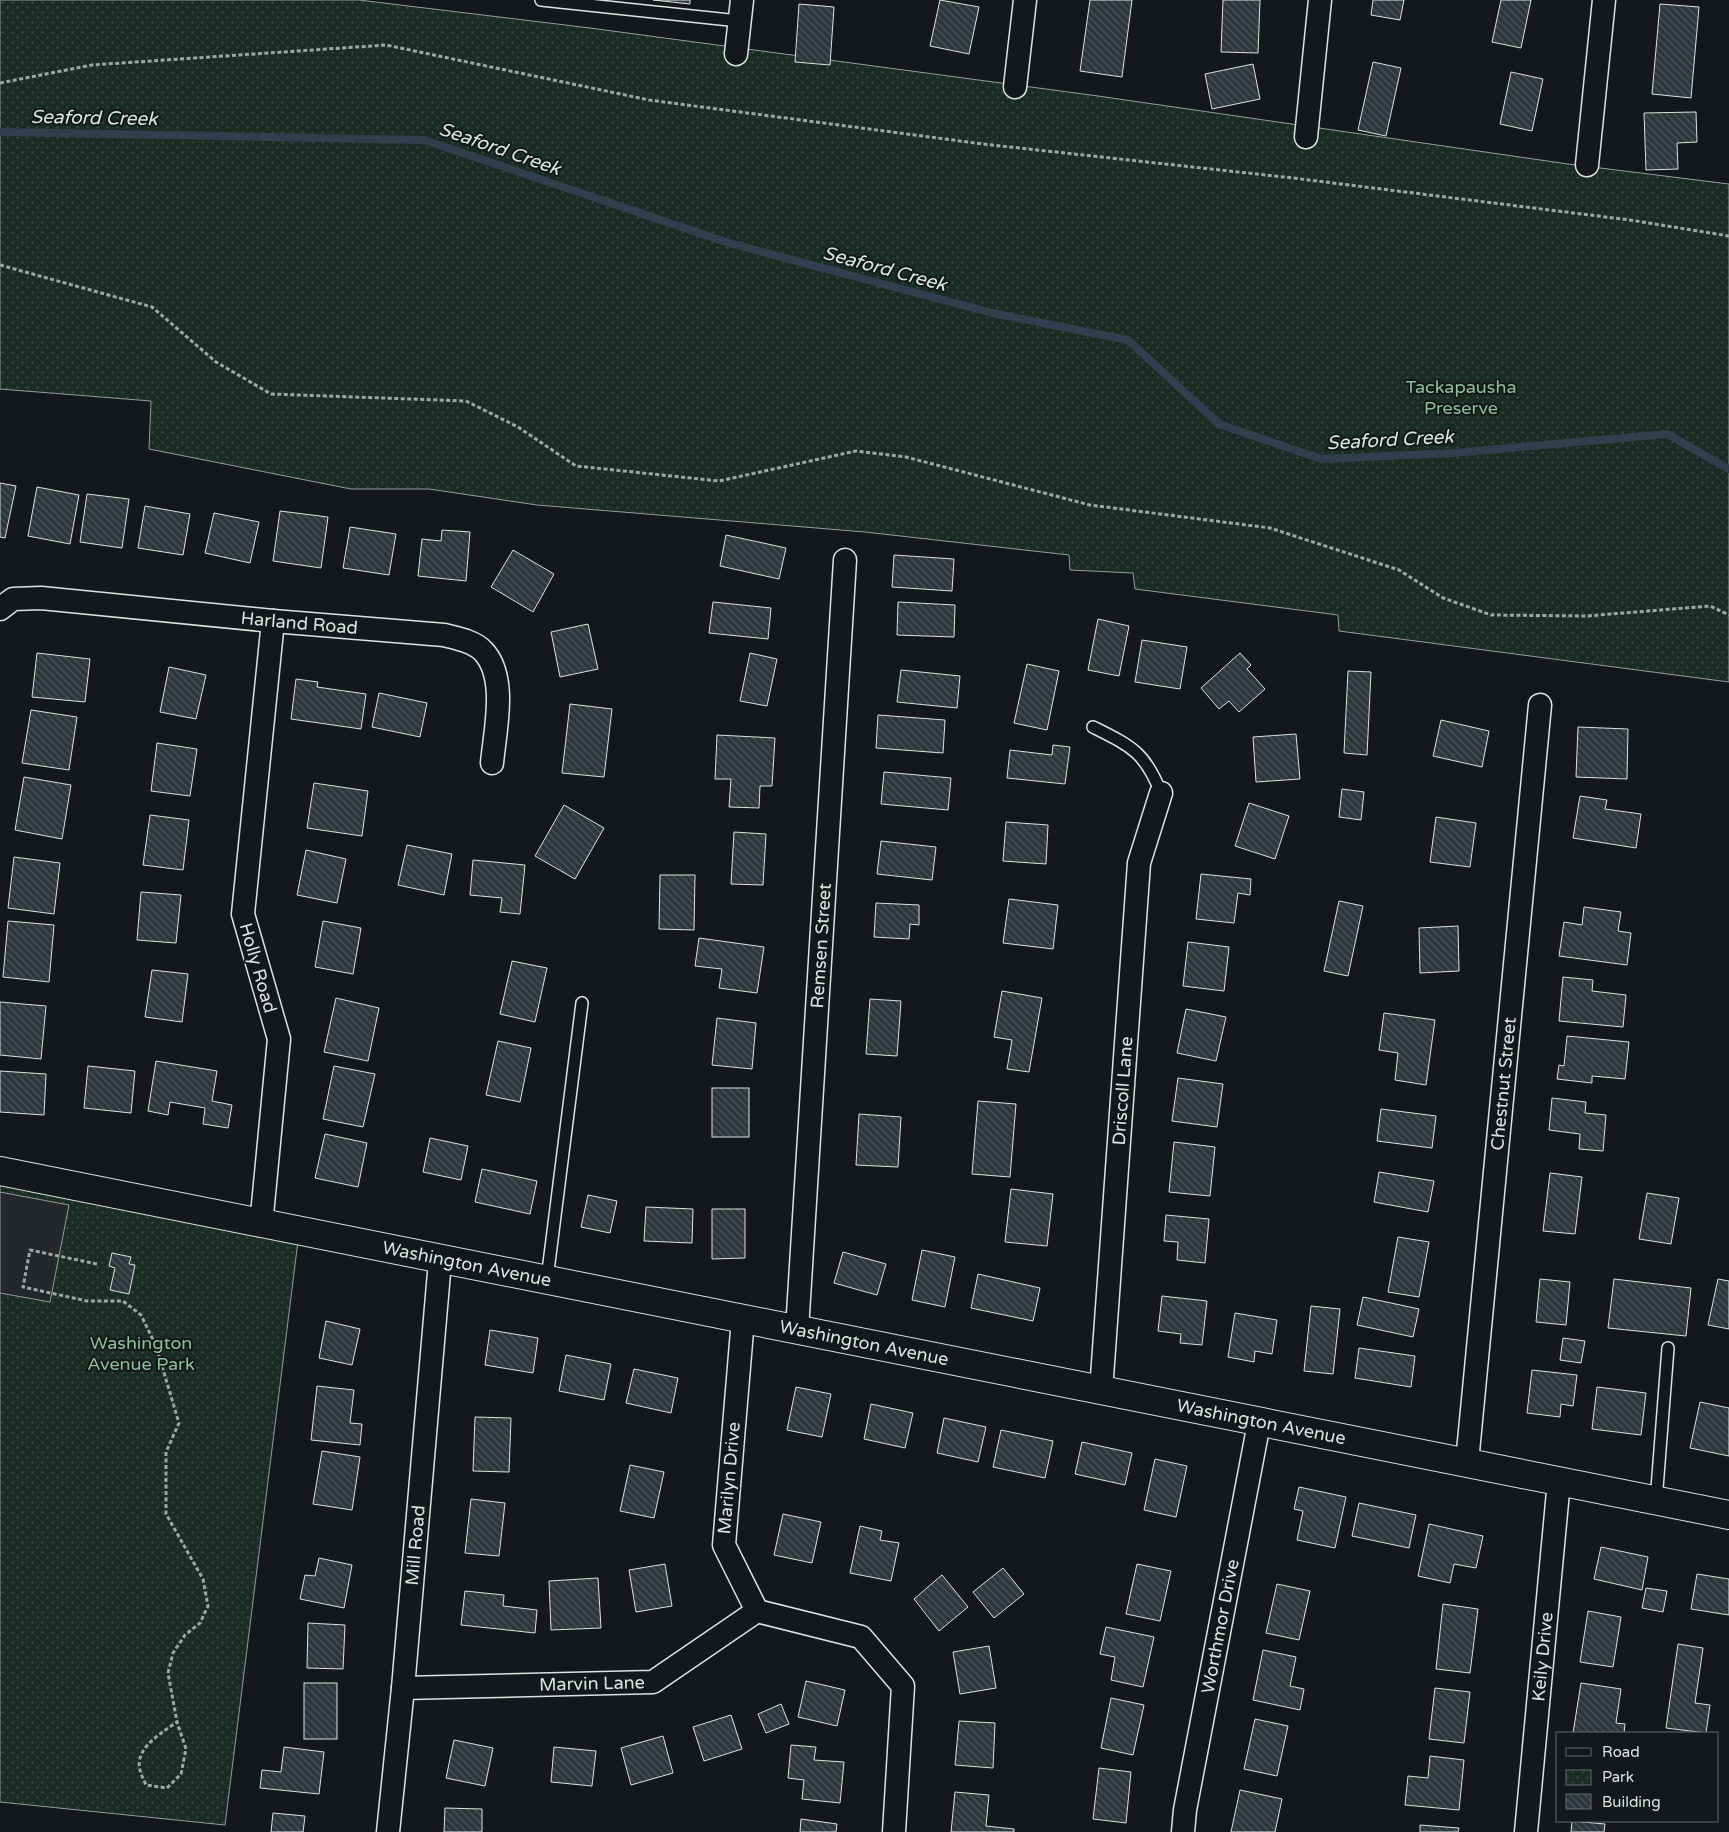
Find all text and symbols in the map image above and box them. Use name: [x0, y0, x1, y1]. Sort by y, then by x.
water label: Seaford Creek: [30, 106, 159, 130]
water label: Seaford Creek: [436, 118, 565, 181]
water label: Seaford Creek: [821, 242, 951, 296]
park label: Tackapausha Preserve: [1405, 376, 1517, 419]
water label: Seaford Creek: [1326, 426, 1456, 454]
street label: Harland Road: [240, 607, 359, 639]
street label: Remsen Street: [806, 882, 836, 1009]
street label: Holly Road: [235, 920, 281, 1016]
street label: Chestnut Street: [1486, 1016, 1521, 1152]
street label: Driscoll Lane: [1108, 1036, 1137, 1146]
street label: Washington Avenue: [380, 1236, 553, 1291]
street label: Washington Avenue: [778, 1315, 950, 1370]
park label: Washington Avenue Park: [87, 1332, 195, 1375]
street label: Washington Avenue: [1175, 1394, 1348, 1449]
street label: Marilyn Drive: [713, 1421, 745, 1535]
street label: Mill Road: [401, 1504, 430, 1586]
street label: Worthmor Drive: [1196, 1557, 1244, 1696]
street label: Keily Drive: [1527, 1611, 1558, 1703]
street label: Marvin Lane: [539, 1671, 645, 1696]
legend: [1556, 1732, 1719, 1822]
text: Road: [1602, 1743, 1640, 1761]
text: Park: [1602, 1768, 1634, 1786]
text: Building: [1602, 1793, 1661, 1811]

